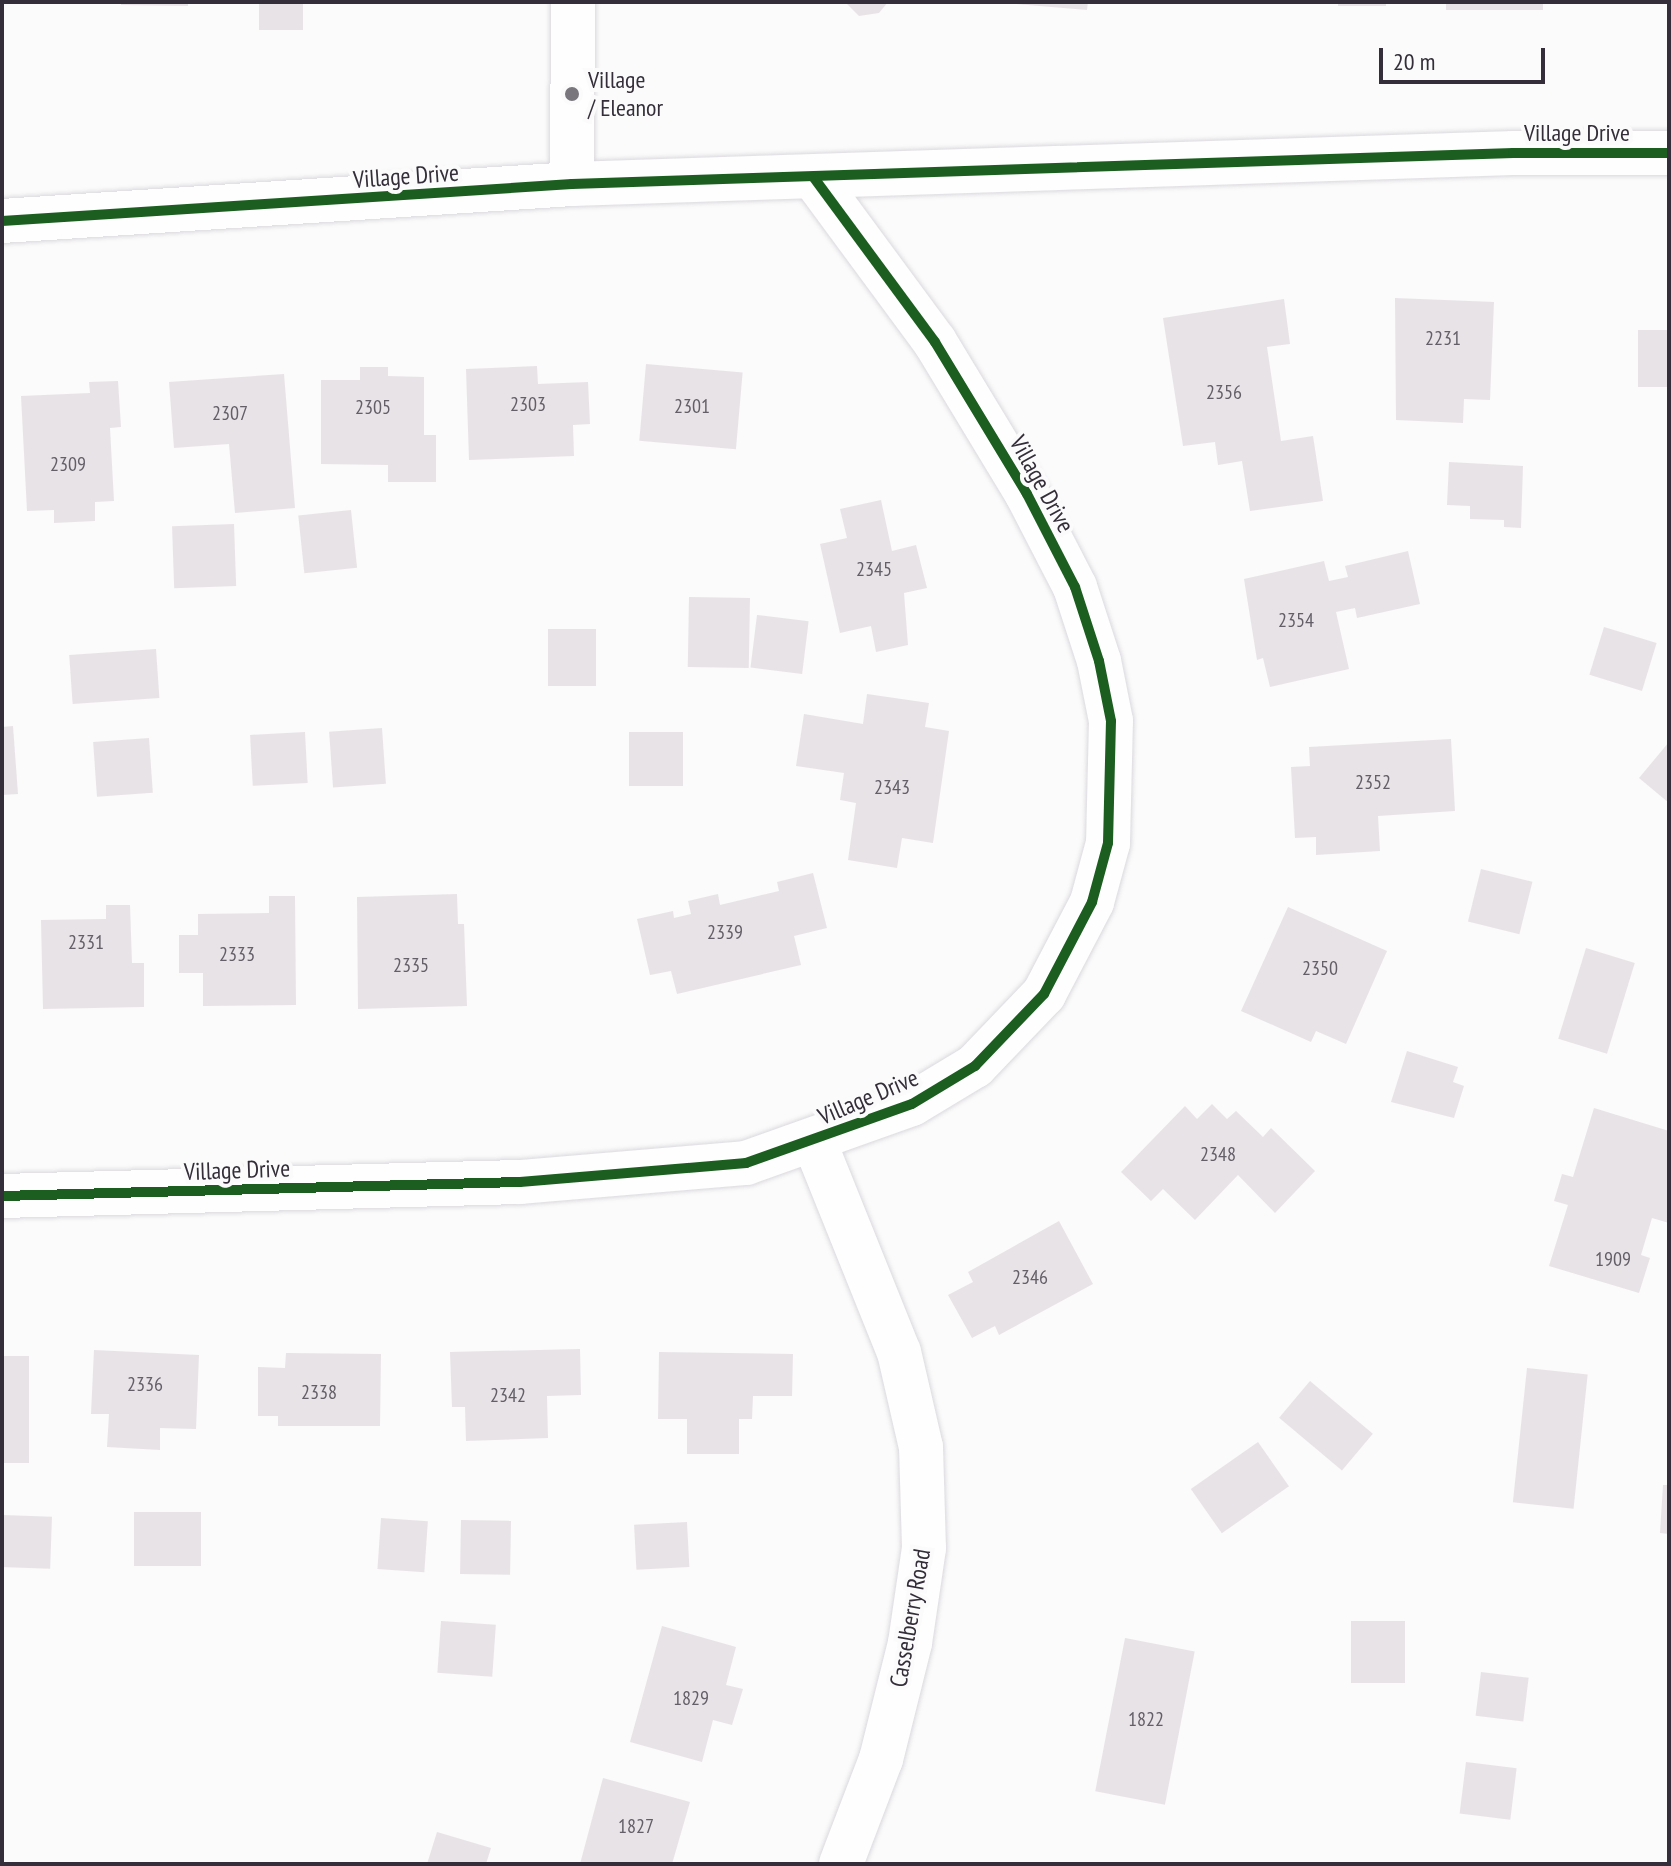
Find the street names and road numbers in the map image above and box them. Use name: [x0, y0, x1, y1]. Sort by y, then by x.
street label: Village Drive: [1524, 119, 1630, 147]
street label: Village Drive: [352, 158, 460, 194]
street label: Village Drive: [1004, 431, 1080, 537]
street label: Village Drive: [814, 1063, 922, 1131]
street label: Village Drive: [183, 1154, 291, 1186]
street label: Casselberry Road: [884, 1546, 936, 1690]

